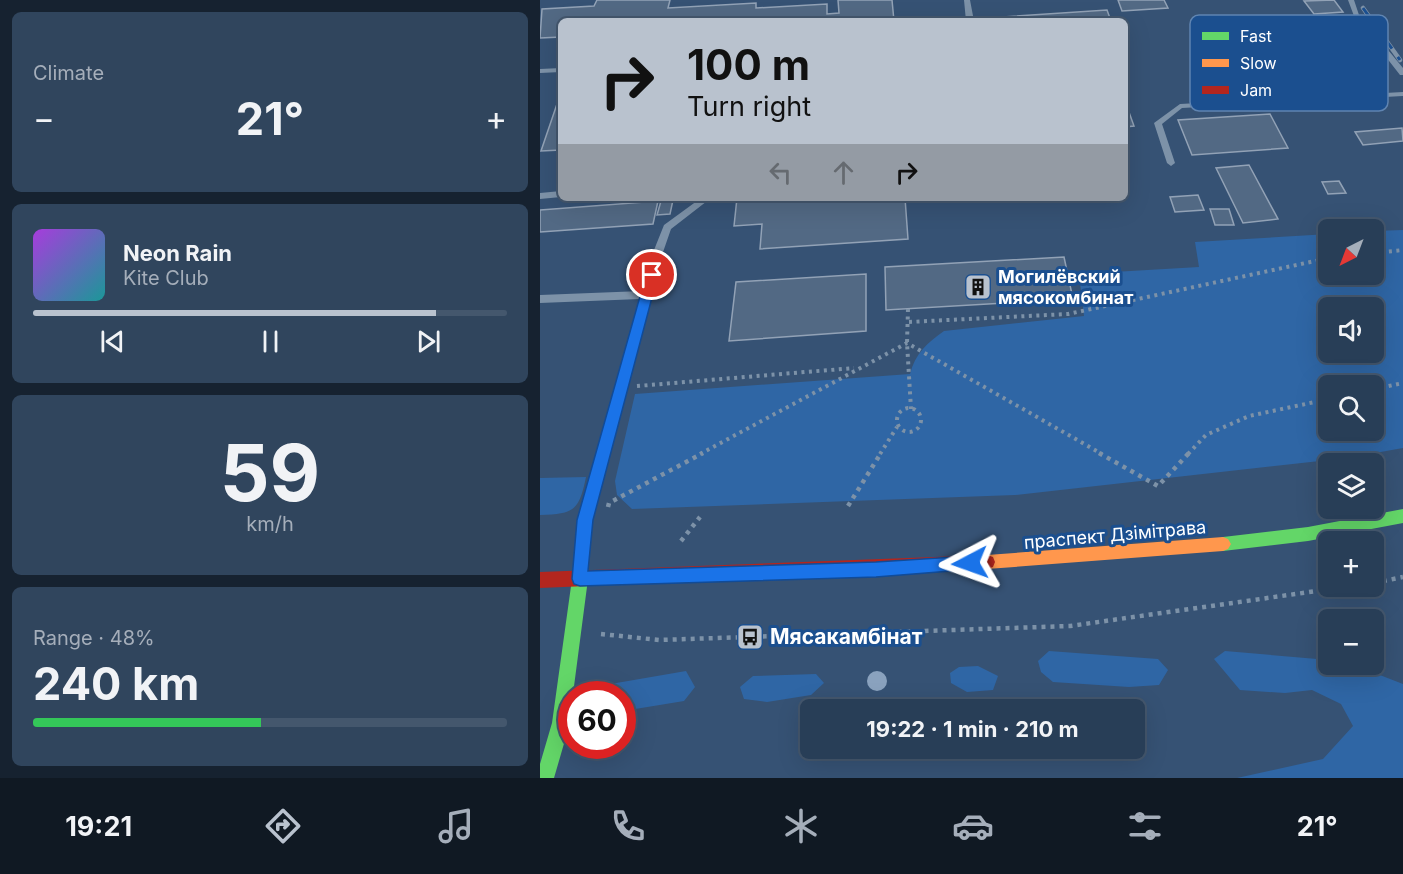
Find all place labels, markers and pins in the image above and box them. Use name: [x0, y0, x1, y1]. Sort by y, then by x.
pin: [626, 249, 677, 300]
place label: Могилёвский мясокомбинат: [998, 266, 1133, 308]
building icon: Могилёвский мясокомбинат: [963, 272, 993, 302]
bus stop icon: Мясакамбінат: [735, 622, 765, 652]
place label: Мясакамбінат: [770, 624, 923, 649]

